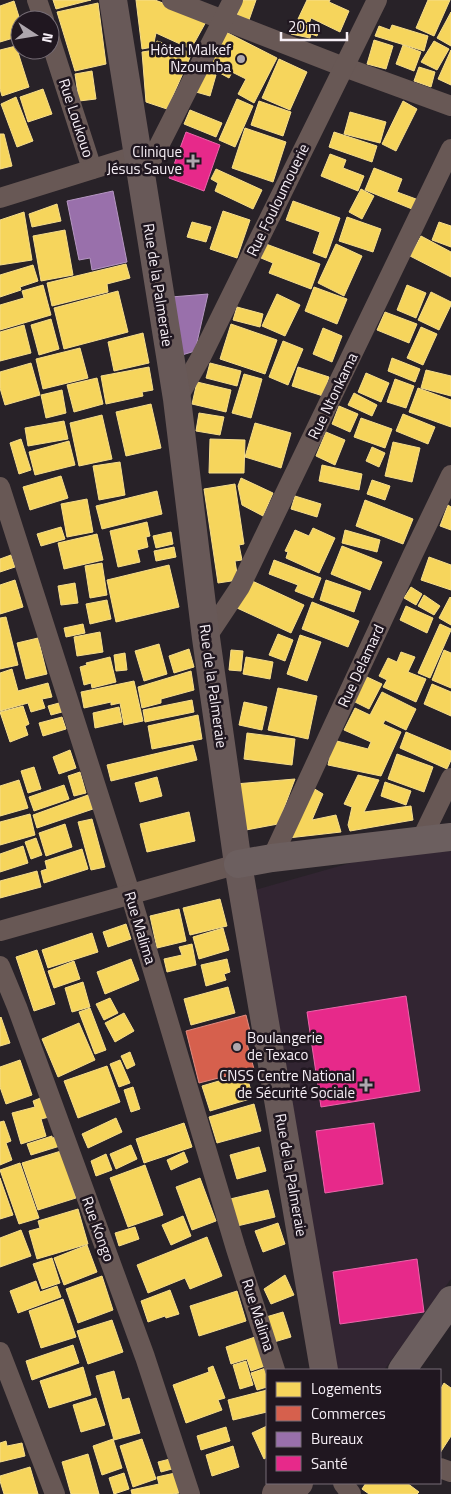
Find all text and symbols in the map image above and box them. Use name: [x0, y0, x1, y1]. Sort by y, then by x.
north arrow: [10, 10, 60, 60]
scale bar: [281, 10, 347, 42]
text: 20 m: [288, 15, 321, 38]
text: N: [37, 31, 59, 45]
place label: Hôtel Malkef Nzoumba: [150, 38, 231, 78]
marker: Hôtel Malkef Nzoumba: [235, 53, 247, 65]
street label: Rue Loukouo: [53, 75, 100, 160]
street label: Rue Fouloumouerie: [240, 139, 315, 260]
place label: Clinique Jésus Sauve: [107, 140, 182, 180]
marker: Clinique Jésus Sauve: [186, 154, 200, 168]
street label: Rue de la Palmeraie: [137, 222, 180, 348]
street label: Rue Ntonkama: [302, 348, 364, 443]
street label: Rue Delamard: [331, 620, 390, 711]
street label: Rue de la Palmeraie: [193, 623, 234, 749]
street label: Rue Malima: [119, 889, 163, 968]
place label: Boulangerie de Texaco: [247, 1026, 323, 1066]
marker: Boulangerie de Texaco: [231, 1041, 243, 1053]
place label: CNSS Centre National de Sécurité Sociale: [219, 1064, 355, 1104]
marker: CNSS Centre National de Sécurité Sociale: [359, 1078, 373, 1092]
street label: Rue de la Palmeraie: [269, 1112, 314, 1238]
street label: Rue Kongo: [76, 1193, 121, 1265]
street label: Rue Malima: [236, 1276, 281, 1354]
legend: [266, 1369, 441, 1484]
text: Logements: [311, 1377, 382, 1400]
text: Commerces: [311, 1402, 386, 1425]
text: Bureaux: [311, 1427, 363, 1450]
text: Santé: [311, 1452, 348, 1475]

